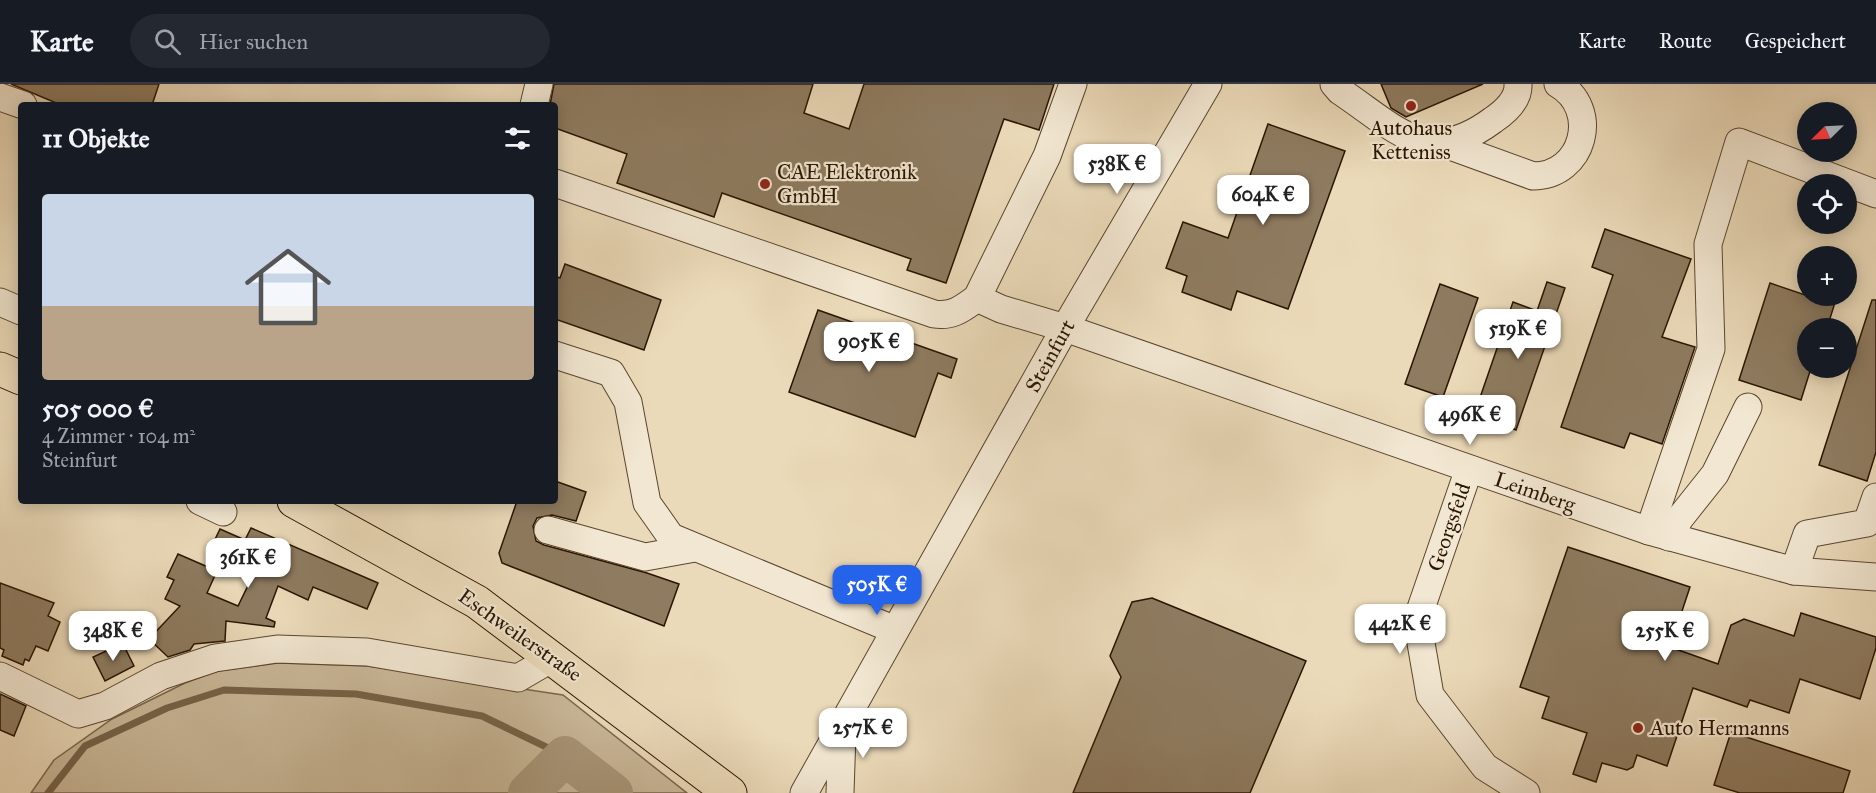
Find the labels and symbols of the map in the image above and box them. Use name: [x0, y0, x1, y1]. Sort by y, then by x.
marker: Autohaus Ketteniss: [1404, 99, 1418, 113]
north arrow: [1797, 102, 1857, 162]
place label: Autohaus Ketteniss: [1369, 115, 1452, 165]
pin: 538K €: [1068, 144, 1166, 195]
place label: CAE Elektronik GmbH: [777, 159, 917, 209]
pin: 604K €: [1214, 175, 1312, 226]
marker: CAE Elektronik GmbH: [758, 177, 772, 191]
pin: 519K €: [1469, 309, 1567, 360]
street label: Steinfurt: [1019, 315, 1081, 397]
pin: 905K €: [820, 322, 918, 373]
pin: 496K €: [1421, 395, 1519, 446]
street label: Leimberg: [1491, 466, 1579, 518]
street label: Georgsfeld: [1422, 479, 1476, 575]
pin: 361K €: [199, 538, 297, 589]
pin: 505K €: [828, 565, 926, 616]
street label: Eschweilerstraße: [453, 583, 587, 687]
pin: 442K €: [1351, 604, 1449, 655]
pin: 348K €: [64, 611, 162, 662]
pin: 255K €: [1616, 611, 1714, 662]
pin: 257K €: [814, 708, 912, 759]
place label: Auto Hermanns: [1649, 715, 1789, 741]
marker: Auto Hermanns: [1631, 721, 1645, 735]

